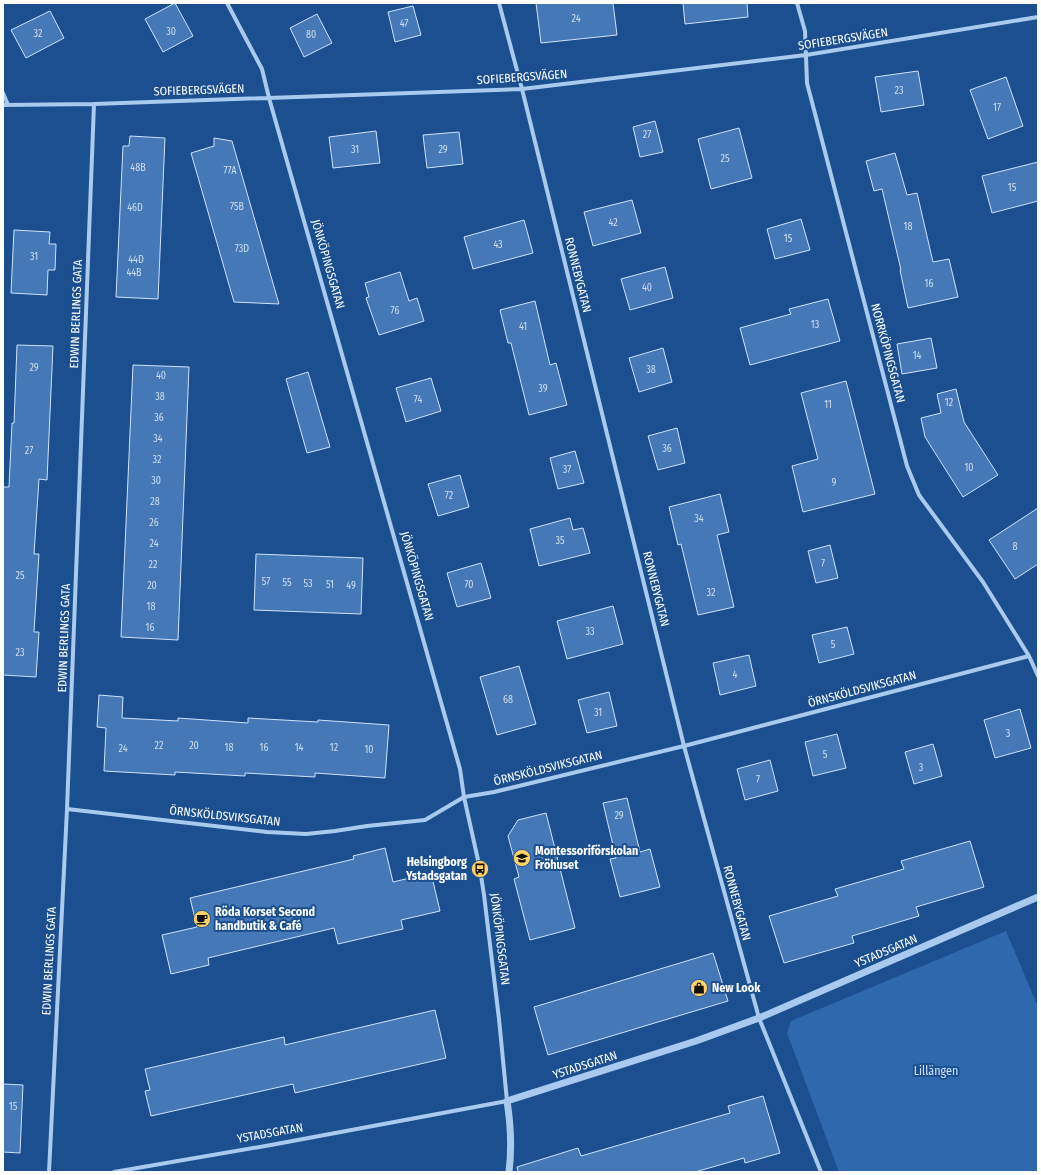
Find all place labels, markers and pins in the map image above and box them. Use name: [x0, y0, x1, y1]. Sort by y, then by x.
place label: Montessoriförskolan Fröhuset: [535, 844, 638, 872]
school or university icon: Montessoriförskolan Fröhuset: [512, 848, 532, 868]
place label: Helsingborg Ystadsgatan: [405, 855, 467, 883]
bus stop icon: Helsingborg Ystadsgatan: [470, 859, 490, 879]
place label: Röda Korset Second handbutik & Café: [215, 905, 315, 933]
cafe icon: Röda Korset Second handbutik & Café: [192, 909, 212, 929]
shop icon: New Look: [689, 978, 709, 998]
place label: New Look: [712, 981, 761, 995]

